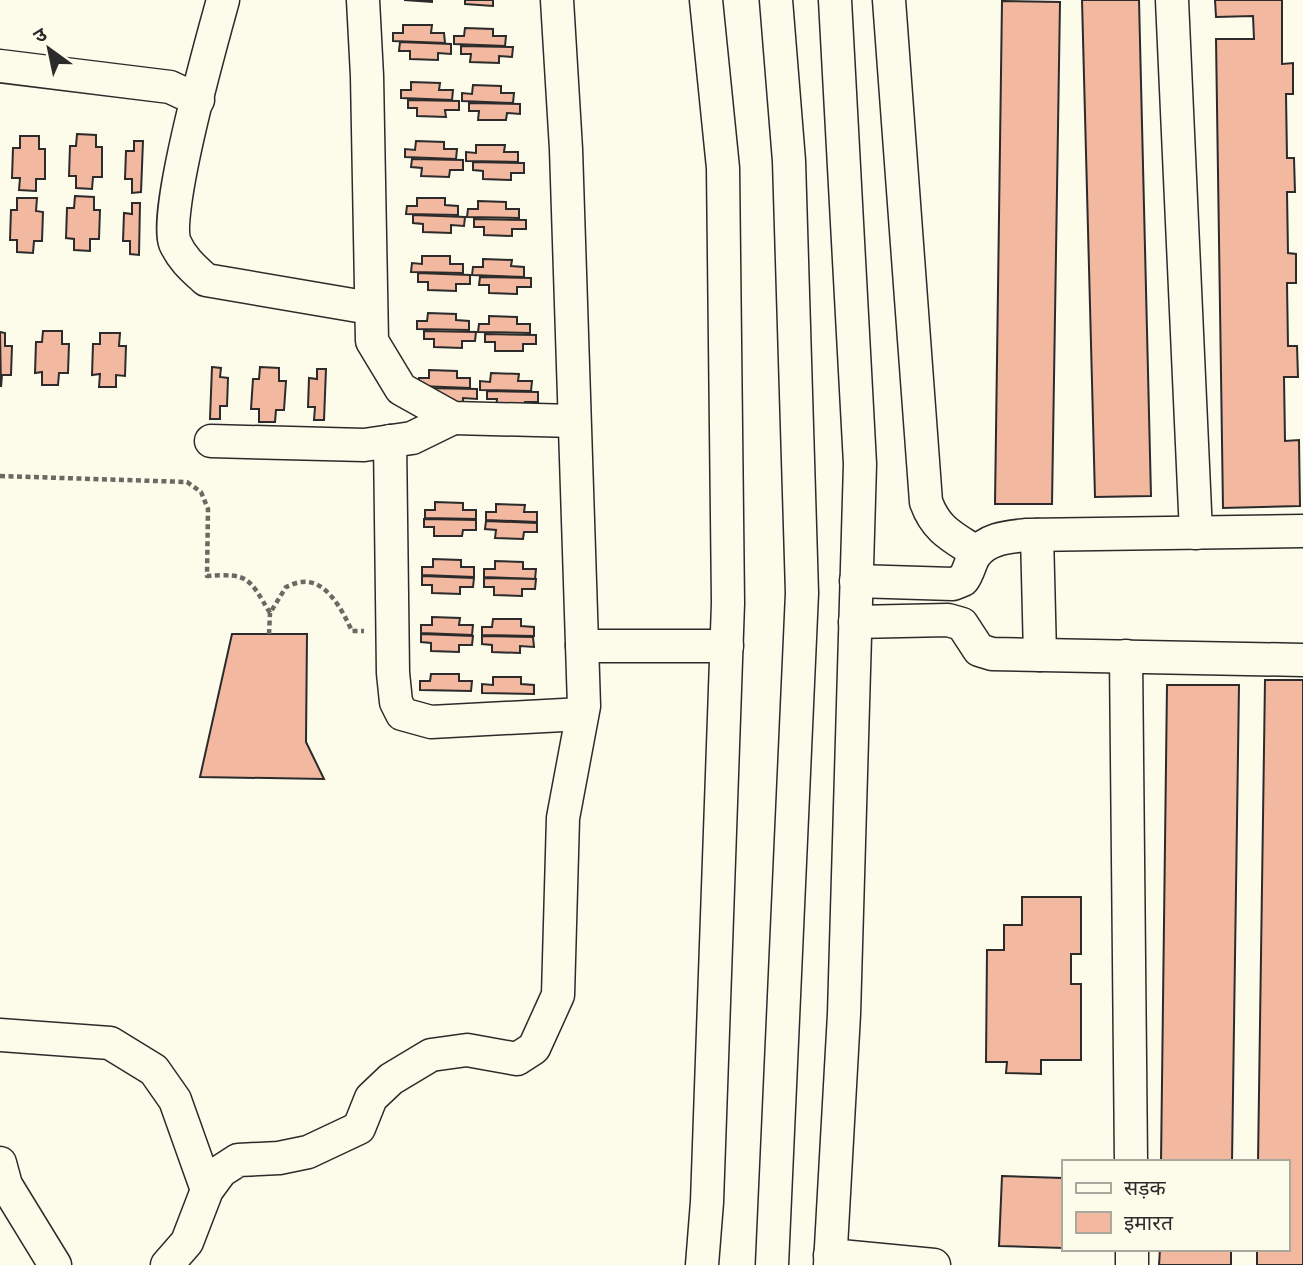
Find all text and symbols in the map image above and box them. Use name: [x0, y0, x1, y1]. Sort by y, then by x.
north arrow: [14, 14, 84, 84]
text: उ: [29, 21, 52, 49]
legend: [1062, 1160, 1289, 1251]
text: सड़क: [1124, 1174, 1166, 1202]
text: इमारत: [1124, 1209, 1174, 1237]

